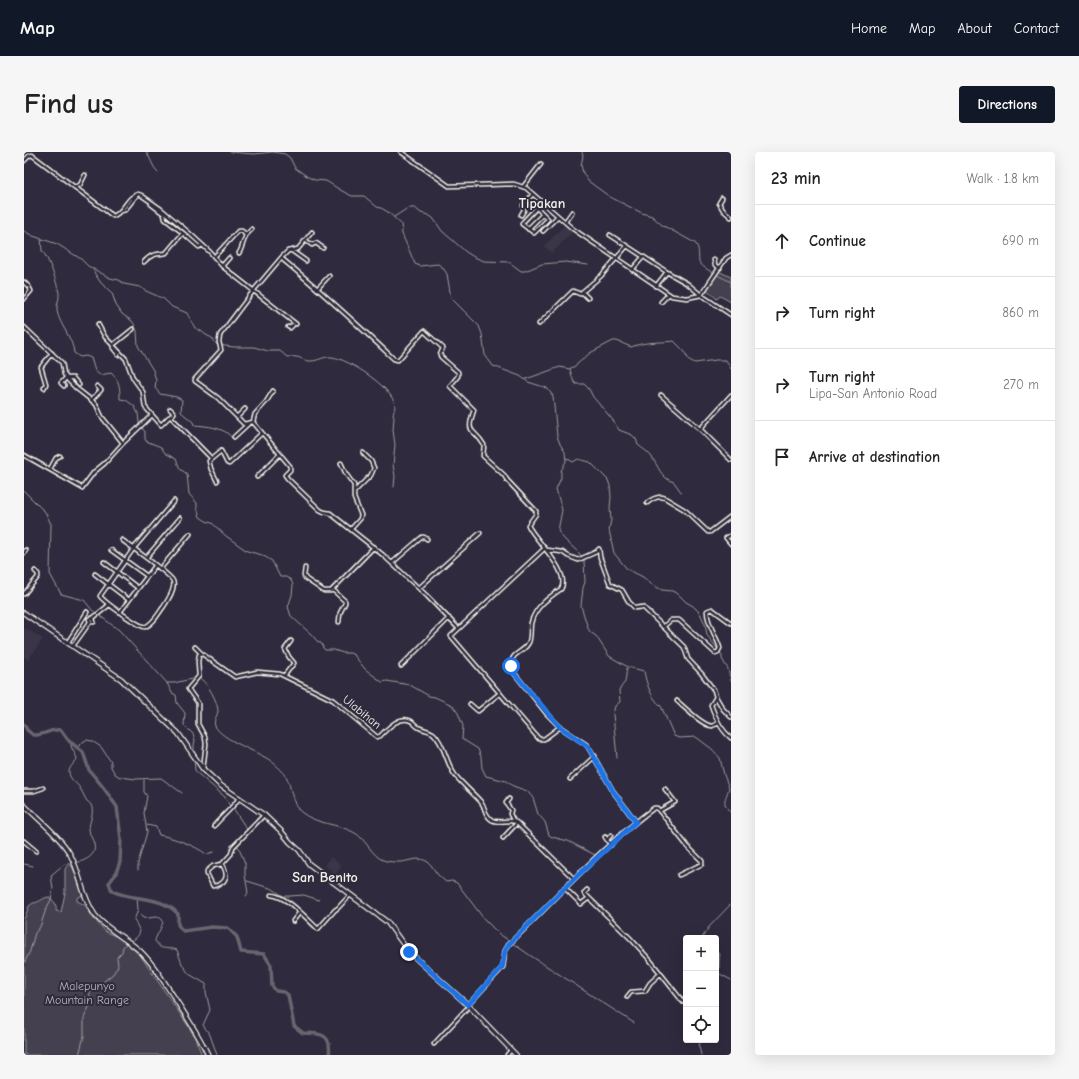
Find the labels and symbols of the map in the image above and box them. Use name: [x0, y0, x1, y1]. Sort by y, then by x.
district label: Tipakan: [519, 195, 565, 212]
route start: [502, 657, 520, 675]
street label: Ulabihan: [340, 692, 384, 732]
district label: San Benito: [292, 869, 358, 886]
route end: [400, 943, 418, 961]
park label: Malepunyo Mountain Range: [45, 979, 129, 1007]

